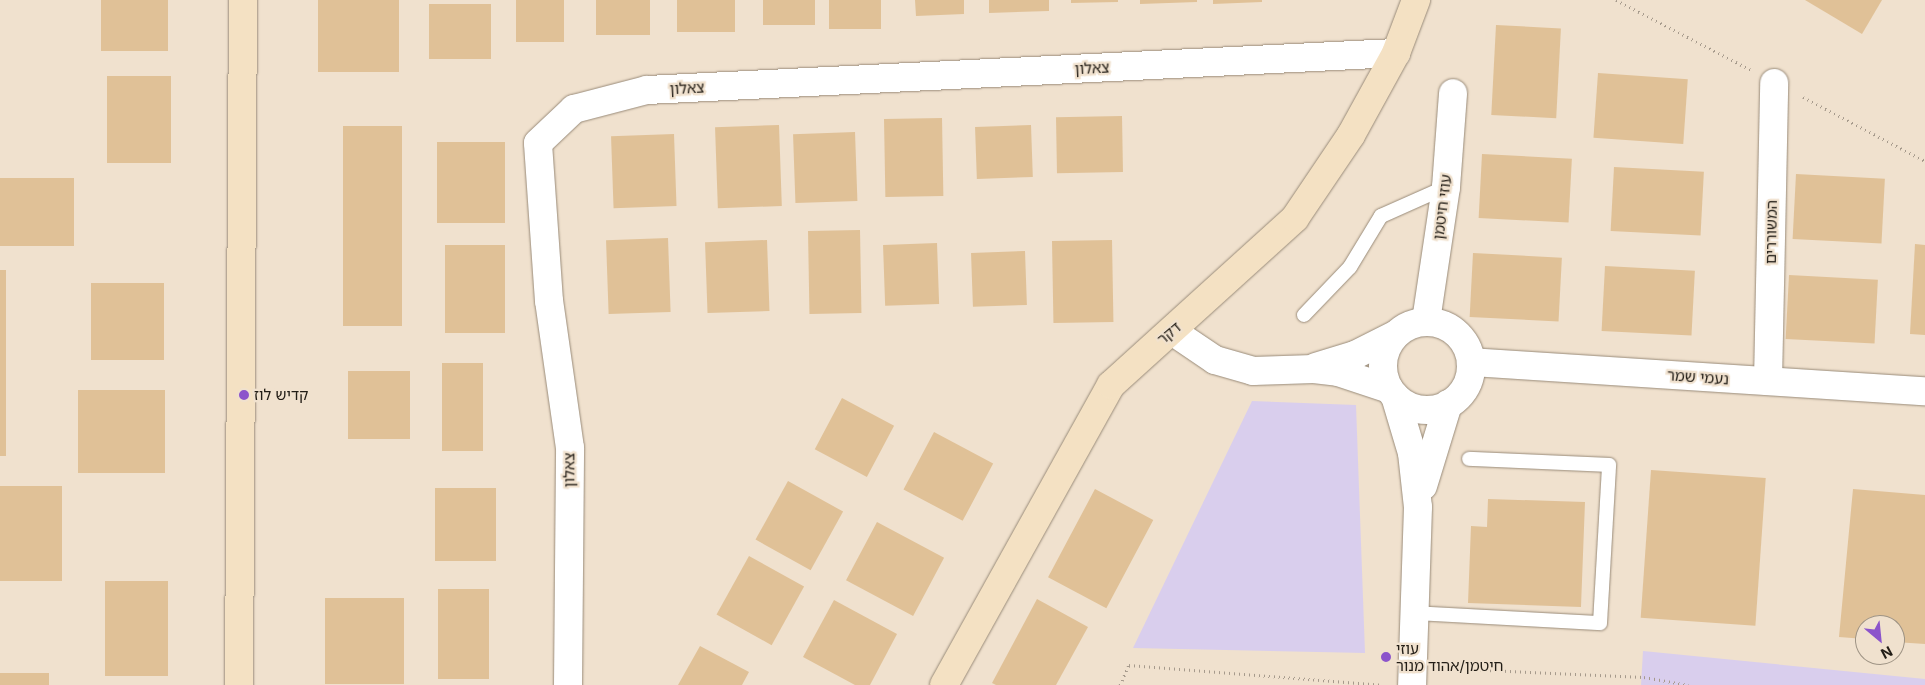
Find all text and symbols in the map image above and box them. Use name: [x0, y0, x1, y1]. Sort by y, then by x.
street label: צאלון: [1074, 58, 1110, 78]
street label: צאלון: [669, 78, 705, 98]
street label: עוזי חיטמן: [1429, 173, 1455, 241]
street label: המשוררים: [1761, 200, 1781, 264]
street label: דקר: [1153, 318, 1185, 348]
street label: נעמי שמר: [1667, 366, 1729, 388]
place label: קדיש לוז: [254, 386, 308, 404]
marker: קדיש לוז: [238, 389, 250, 401]
street label: צאלון: [560, 453, 578, 487]
north arrow: [1855, 615, 1905, 665]
place label: עוזי חיטמן/אהוד מנור: [1396, 639, 1504, 674]
text: N: [1878, 643, 1896, 663]
marker: עוזי חיטמן/אהוד מנור: [1380, 651, 1392, 663]

